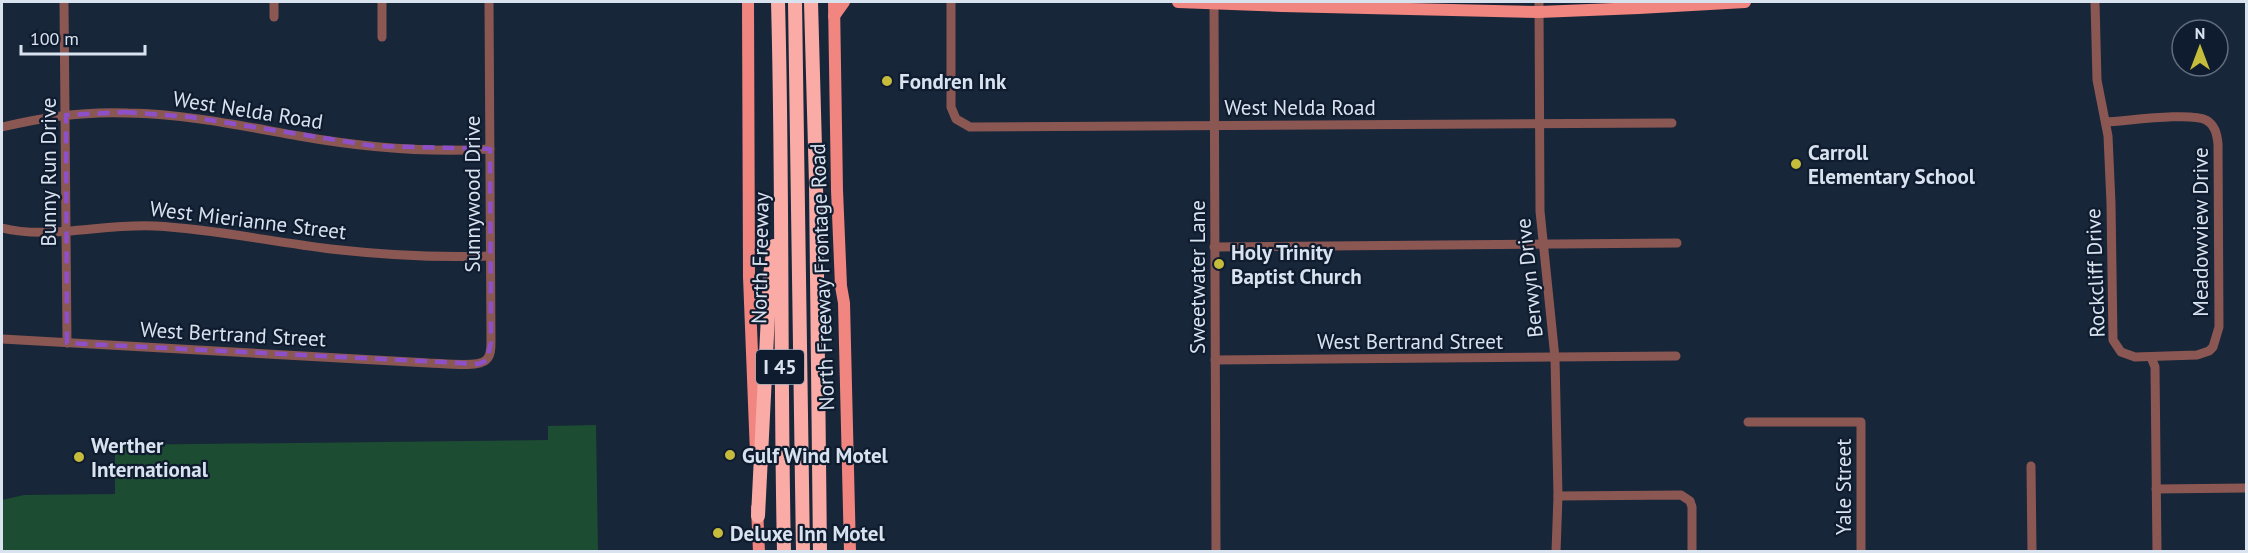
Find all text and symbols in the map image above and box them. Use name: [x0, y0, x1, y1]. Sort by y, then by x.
scale bar: [21, 18, 146, 56]
north arrow: [2170, 18, 2230, 78]
text: N: [2195, 23, 2205, 43]
text: 100 m: [30, 27, 79, 50]
place label: Fondren Ink: [899, 68, 1007, 95]
marker: Fondren Ink: [880, 74, 894, 88]
street label: West Nelda Road: [171, 85, 325, 135]
street label: West Nelda Road: [1224, 94, 1376, 121]
street label: Bunny Run Drive: [35, 98, 62, 246]
street label: Sunnywood Drive: [459, 115, 486, 273]
place label: Carroll Elementary School: [1808, 139, 1976, 190]
street label: North Freeway Frontage Road: [804, 143, 840, 411]
street label: Meadowview Drive: [2187, 147, 2214, 317]
marker: Carroll Elementary School: [1789, 157, 1803, 171]
street label: North Freeway: [745, 192, 775, 324]
street label: West Mierianne Street: [148, 195, 348, 245]
street label: Sweetwater Lane: [1184, 200, 1211, 354]
street label: Rockcliff Drive: [2079, 208, 2111, 338]
street label: Berwyn Drive: [1509, 217, 1549, 339]
place label: Holy Trinity Baptist Church: [1231, 239, 1362, 290]
marker: Holy Trinity Baptist Church: [1212, 257, 1226, 271]
street label: West Bertrand Street: [139, 316, 327, 352]
street label: West Bertrand Street: [1317, 328, 1503, 355]
road number: I 45: [756, 350, 804, 384]
place label: Werther International: [91, 432, 209, 483]
street label: Yale Street: [1830, 439, 1857, 535]
place label: Gulf Wind Motel: [742, 442, 889, 469]
marker: Gulf Wind Motel: [723, 448, 737, 462]
marker: Werther International: [72, 450, 86, 464]
place label: Deluxe Inn Motel: [730, 520, 885, 547]
marker: Deluxe Inn Motel: [711, 526, 725, 540]

